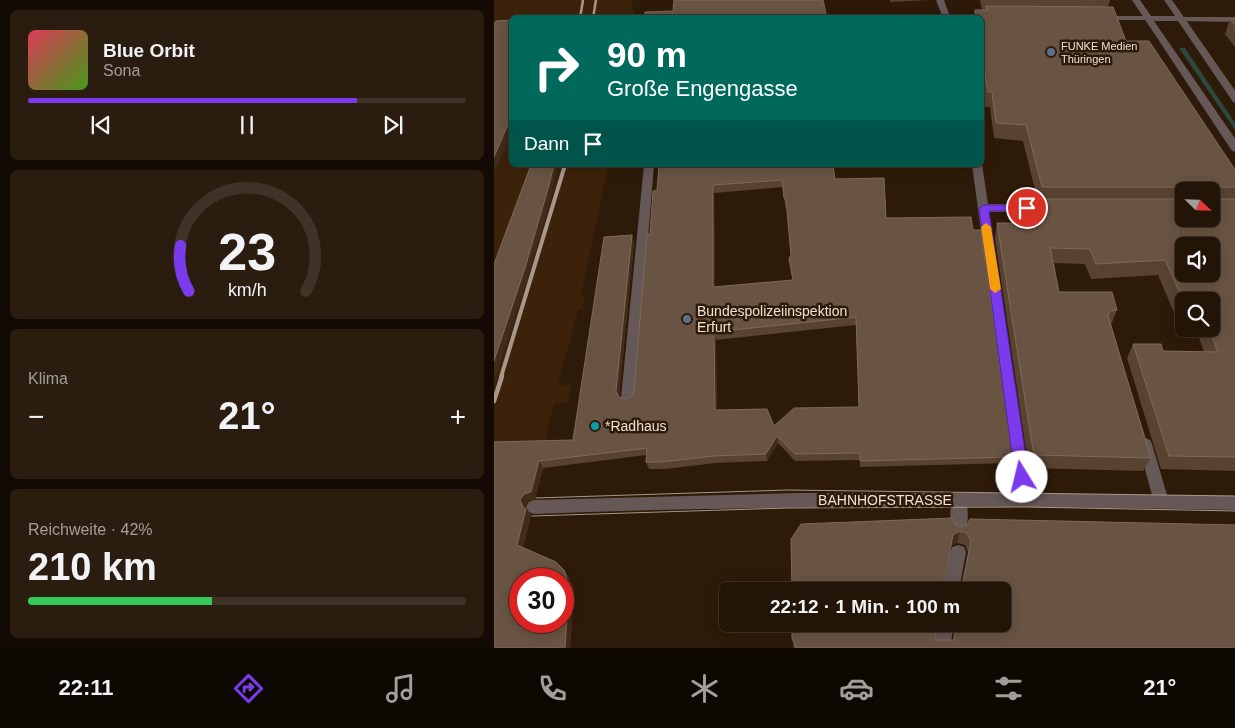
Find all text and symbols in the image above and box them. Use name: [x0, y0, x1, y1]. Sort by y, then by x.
icon: right: [524, 35, 589, 100]
text: 90 m: [607, 35, 687, 74]
text: Blue Orbit: [103, 40, 195, 61]
place label: FUNKE Medien Thüringen: [1061, 40, 1137, 65]
marker: FUNKE Medien Thüringen: [1045, 46, 1057, 58]
text: Sona: [103, 62, 140, 79]
text: Große Engengasse: [607, 76, 798, 101]
icon: previous: [87, 111, 115, 139]
icon: pause: [233, 111, 261, 139]
icon: next: [379, 111, 407, 139]
icon: arrive: [579, 130, 607, 158]
text: Dann: [524, 133, 569, 154]
north arrow: [1175, 182, 1220, 228]
map controls: [1175, 182, 1220, 337]
pin: [1006, 187, 1048, 229]
icon: arrive: [1013, 194, 1041, 222]
text: 23: [218, 223, 276, 281]
button: sound: [1175, 237, 1220, 282]
text: km/h: [228, 280, 266, 300]
button: search: [1175, 292, 1220, 337]
place label: Bundespolizeiinspektion Erfurt: [697, 303, 847, 335]
marker: Bundespolizeiinspektion Erfurt: [681, 313, 693, 325]
text: Klima: [28, 370, 68, 387]
text: 21°: [218, 395, 276, 437]
text: −: [28, 401, 44, 432]
text: +: [450, 401, 466, 432]
place label: *Radhaus: [605, 418, 667, 434]
marker: *Radhaus: [589, 420, 601, 432]
position arrow: [995, 450, 1047, 502]
street label: BAHNHOFSTRASSE: [818, 492, 952, 508]
text: Reichweite · 42%: [28, 521, 153, 538]
text: 210 km: [28, 546, 157, 588]
speed limit sign: 30: [509, 568, 574, 633]
text: 22:12 · 1 Min. · 100 m: [770, 596, 960, 617]
icon: directions: [231, 671, 266, 706]
icon: music: [383, 671, 418, 706]
icon: phone: [535, 671, 570, 706]
icon: climate: [687, 671, 722, 706]
icon: car: [839, 671, 874, 706]
icon: filters: [991, 671, 1026, 706]
text: 22:11: [59, 675, 114, 700]
text: 21°: [1143, 675, 1176, 700]

